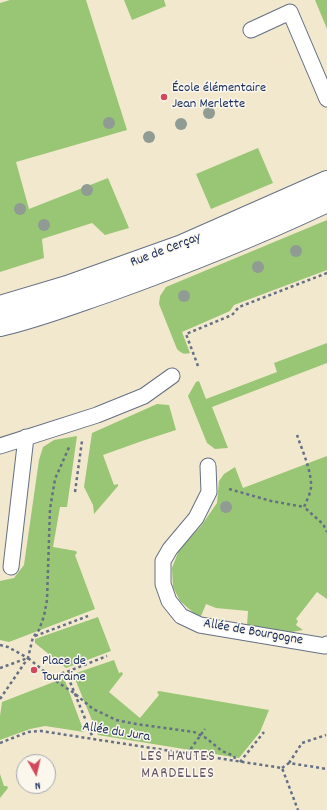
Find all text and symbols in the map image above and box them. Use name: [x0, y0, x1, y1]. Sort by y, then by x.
place label: École élémentaire Jean Merlette: [172, 81, 266, 114]
marker: École élémentaire Jean Merlette: [159, 92, 169, 102]
street label: Rue de Cerçay: [128, 230, 204, 272]
street label: Allée de Bourgogne: [202, 616, 304, 650]
place label: Place de Touraine: [42, 654, 86, 686]
marker: Place de Touraine: [29, 665, 39, 675]
street label: Allée du Jura: [81, 719, 151, 747]
district label: LES HAUTES MARDELLES: [140, 749, 216, 784]
north arrow: [16, 754, 56, 794]
text: N: [34, 777, 41, 793]

